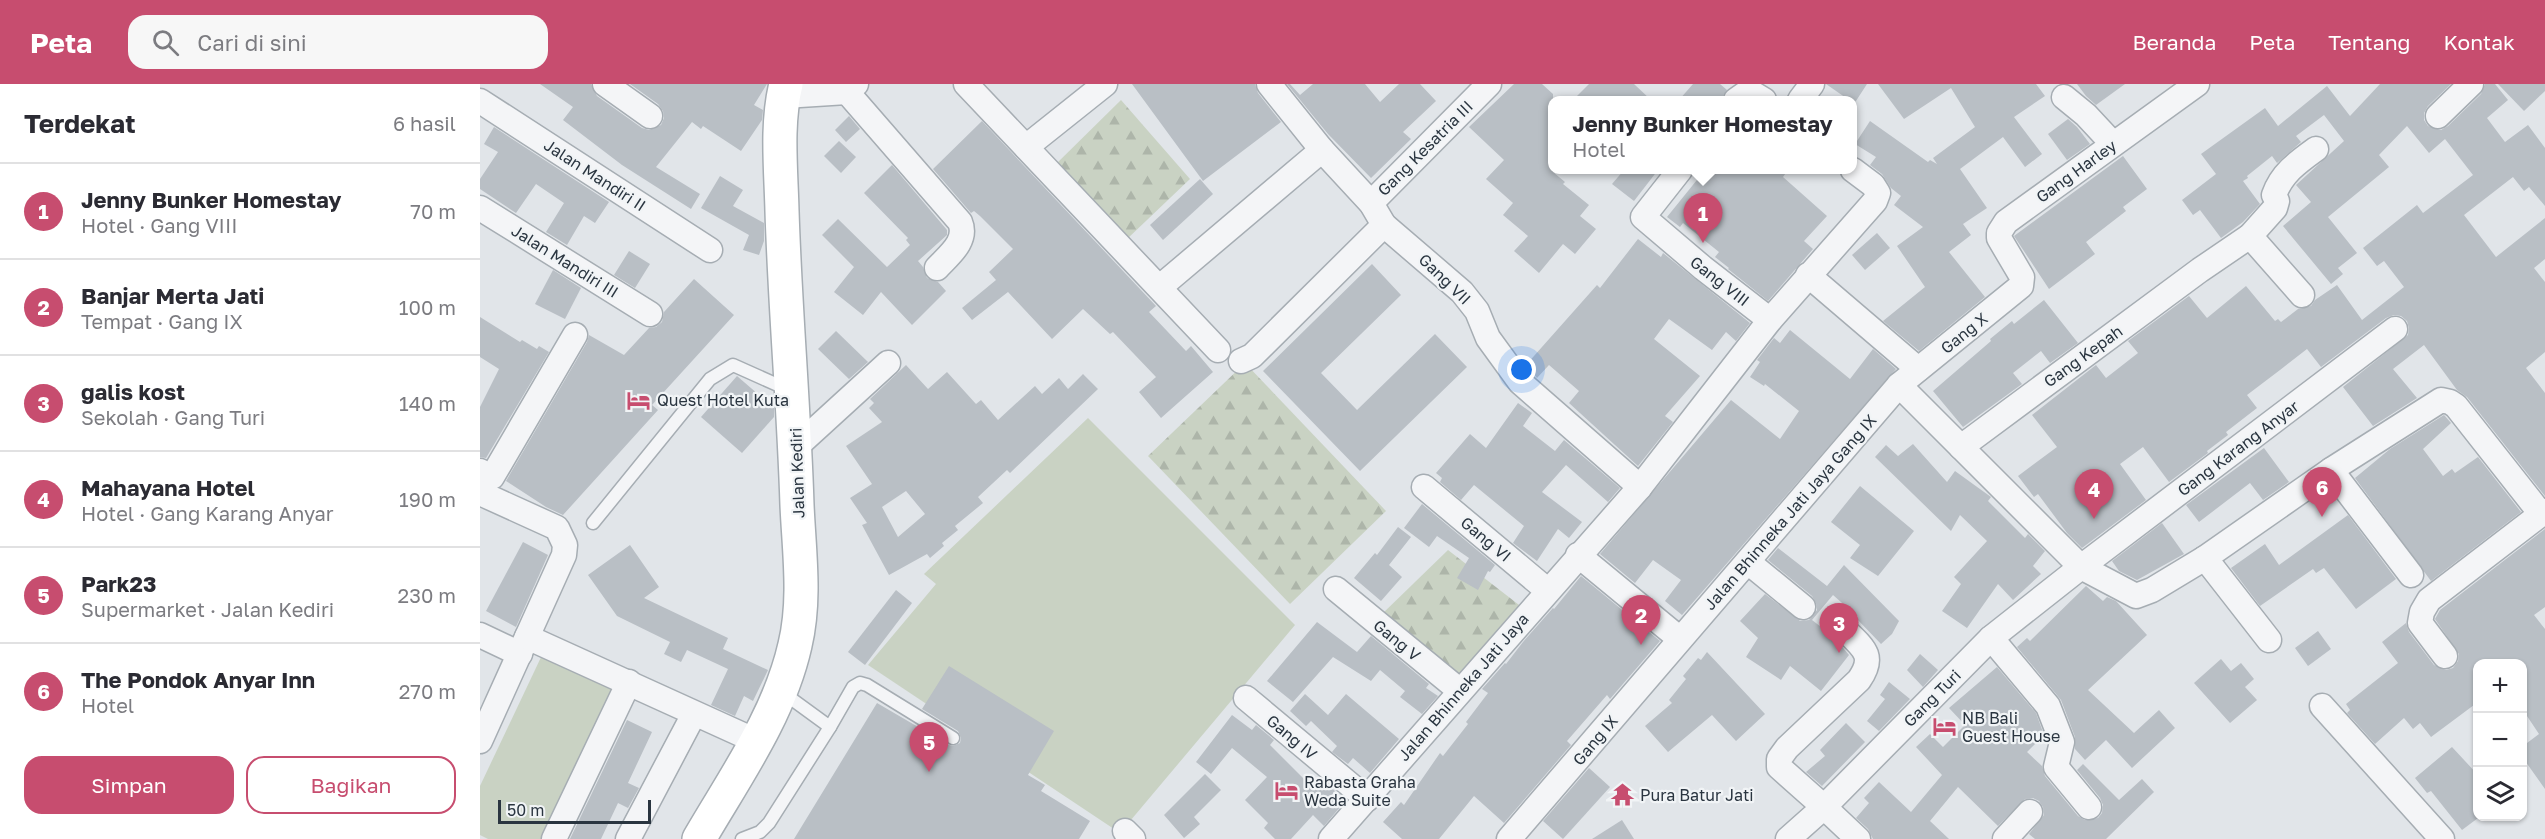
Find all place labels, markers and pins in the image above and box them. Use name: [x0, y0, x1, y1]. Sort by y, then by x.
pin: 1: [1684, 194, 1722, 243]
hotel icon: Quest Hotel Kuta: [626, 387, 652, 413]
place label: Quest Hotel Kuta: [657, 390, 789, 410]
pin: 6: [2302, 468, 2342, 517]
pin: 4: [2074, 470, 2114, 519]
pin: 2: [1622, 596, 1660, 645]
pin: 3: [1820, 604, 1858, 653]
place label: NB Bali Guest House: [1962, 708, 2060, 746]
hotel icon: NB Bali Guest House: [1931, 714, 1957, 740]
pin: 5: [910, 722, 948, 772]
place label: Rabasta Graha Weda Suite: [1304, 772, 1416, 810]
hotel icon: Rabasta Graha Weda Suite: [1273, 778, 1299, 804]
temple icon: Pura Batur Jati: [1609, 782, 1635, 808]
place label: Pura Batur Jati: [1640, 785, 1754, 805]

